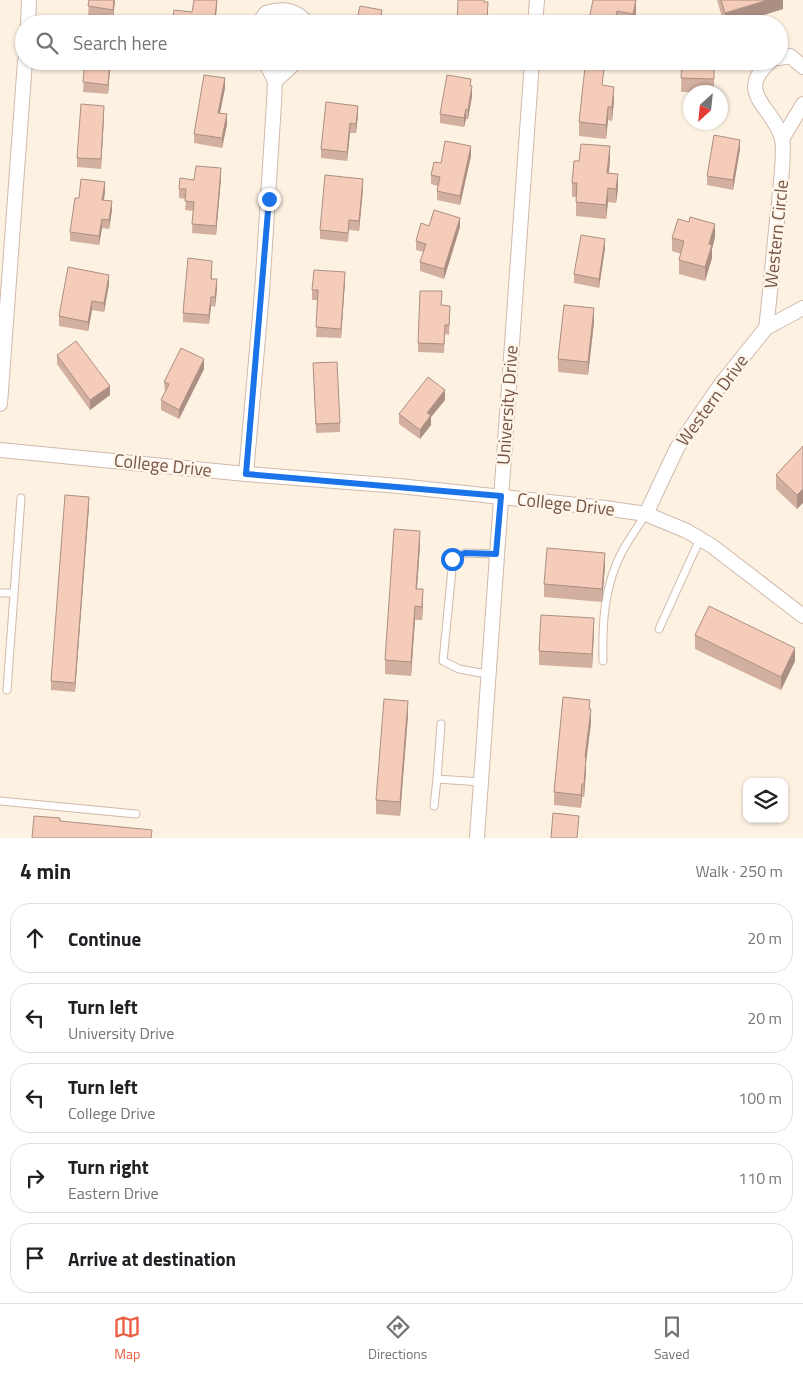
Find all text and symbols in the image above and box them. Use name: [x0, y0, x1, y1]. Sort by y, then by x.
search box: [15, 15, 788, 70]
text: Search here: [73, 28, 167, 57]
icon: search: [33, 29, 61, 57]
north arrow: [683, 85, 728, 130]
street label: Western Circle: [757, 178, 795, 290]
route end: [258, 188, 281, 211]
street label: University Drive: [489, 344, 525, 466]
street label: Western Drive: [669, 349, 755, 451]
street label: College Drive: [113, 446, 213, 484]
street label: College Drive: [516, 485, 616, 523]
route start: [441, 548, 464, 571]
map controls: [743, 778, 788, 823]
button: layers: [743, 778, 788, 823]
text: 4 min: [20, 855, 71, 887]
text: Walk · 250 m: [695, 859, 783, 883]
icon: ahead: [21, 924, 49, 952]
text: Continue: [68, 924, 141, 953]
text: 20 m: [747, 926, 782, 950]
text: Turn left: [68, 992, 138, 1021]
icon: left: [21, 1004, 49, 1032]
text: 20 m: [747, 1006, 782, 1030]
text: University Drive: [68, 1021, 174, 1045]
text: Turn left: [68, 1072, 138, 1101]
icon: left: [21, 1084, 49, 1112]
text: 100 m: [738, 1086, 782, 1110]
text: College Drive: [68, 1101, 155, 1125]
text: Turn right: [68, 1152, 149, 1181]
icon: right: [21, 1164, 49, 1192]
text: 110 m: [738, 1166, 782, 1190]
text: Eastern Drive: [68, 1181, 159, 1205]
icon: arrive: [21, 1244, 49, 1272]
text: Arrive at destination: [68, 1244, 236, 1273]
tab: Map: [113, 1313, 141, 1364]
tab: Directions: [368, 1313, 427, 1364]
tab: Saved: [654, 1313, 690, 1364]

